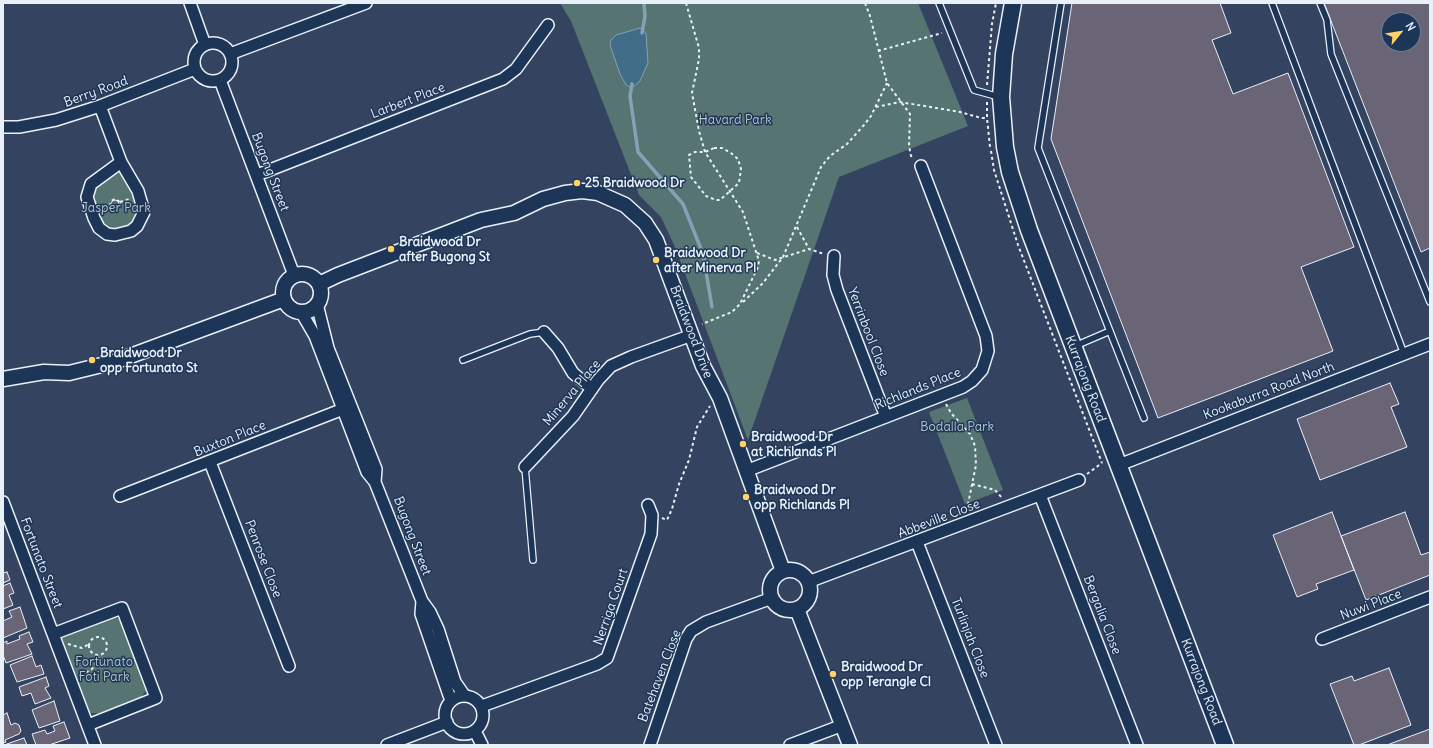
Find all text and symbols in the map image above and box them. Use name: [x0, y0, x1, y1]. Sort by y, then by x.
north arrow: [1381, 12, 1421, 52]
text: N: [1403, 20, 1418, 33]
street label: Berry Road: [62, 73, 130, 111]
street label: Larbert Place: [369, 80, 447, 122]
park label: Havard Park: [698, 112, 772, 128]
street label: Bugong Street: [248, 130, 292, 214]
place label: 25 Braidwood Dr: [585, 175, 684, 191]
marker: 25 Braidwood Dr: [572, 178, 582, 188]
park label: Jasper Park: [81, 200, 151, 216]
place label: Braidwood Dr after Bugong St: [399, 234, 490, 265]
marker: Braidwood Dr after Bugong St: [386, 244, 396, 254]
place label: Braidwood Dr after Minerva Pl: [664, 245, 756, 276]
marker: Braidwood Dr after Minerva Pl: [651, 255, 661, 265]
street label: Braidwood Drive: [666, 283, 716, 381]
street label: Yerrinbool Close: [844, 285, 892, 379]
street label: Kurrajong Road: [1061, 333, 1109, 425]
place label: Braidwood Dr opp Fortunato St: [100, 345, 198, 376]
marker: Braidwood Dr opp Fortunato St: [87, 355, 97, 365]
street label: Minerva Place: [540, 357, 604, 429]
street label: Kookaburra Road North: [1201, 359, 1337, 423]
street label: Richlands Place: [873, 365, 963, 413]
street label: Buxton Place: [192, 417, 268, 461]
park label: Bodalla Park: [920, 419, 994, 435]
place label: Braidwood Dr at Richlands Pl: [751, 429, 836, 460]
marker: Braidwood Dr at Richlands Pl: [738, 439, 748, 449]
place label: Braidwood Dr opp Richlands Pl: [754, 482, 850, 513]
marker: Braidwood Dr opp Richlands Pl: [741, 492, 751, 502]
street label: Bugong Street: [390, 494, 434, 578]
street label: Abbeville Close: [896, 496, 982, 542]
street label: Fortunato Street: [17, 515, 65, 611]
street label: Penrose Close: [241, 518, 285, 600]
street label: Nerriga Court: [591, 567, 631, 647]
street label: Bergalia Close: [1080, 573, 1124, 657]
street label: Nuwi Place: [1338, 586, 1404, 624]
street label: Turlinjah Close: [948, 596, 992, 680]
street label: Batehaven Close: [635, 628, 685, 724]
street label: Kurrajong Road: [1177, 636, 1225, 728]
park label: Fortunato Foti Park: [75, 654, 133, 685]
place label: Braidwood Dr opp Terangle Cl: [841, 659, 931, 690]
marker: Braidwood Dr opp Terangle Cl: [828, 669, 838, 679]

